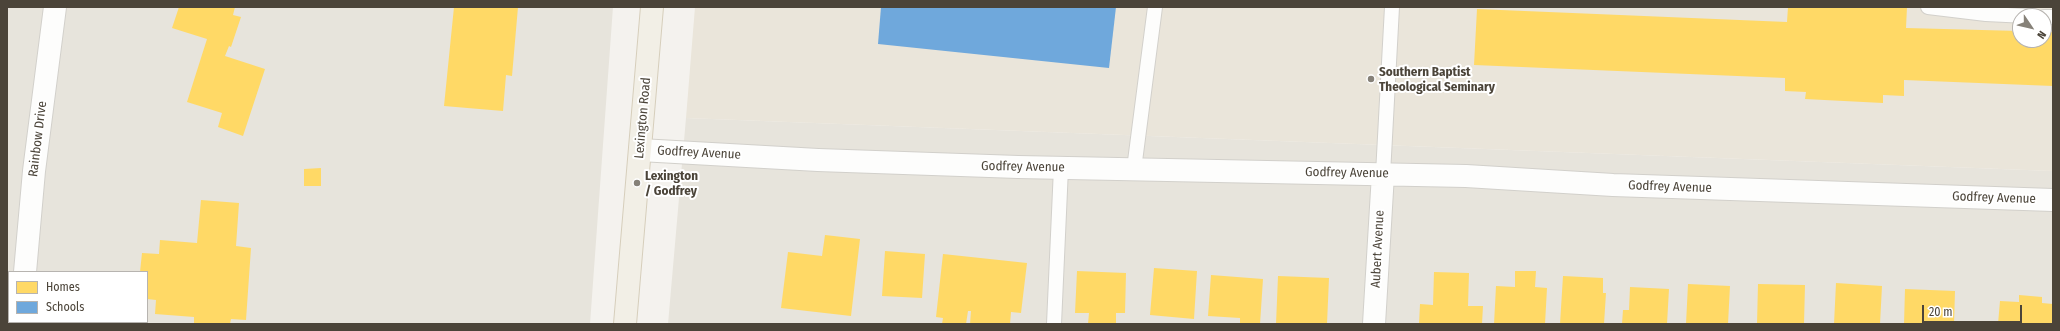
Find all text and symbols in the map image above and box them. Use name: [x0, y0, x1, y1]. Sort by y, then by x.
north arrow: [2012, 8, 2052, 48]
text: N: [2034, 28, 2049, 41]
place label: Southern Baptist Theological Seminary: [1379, 64, 1495, 95]
marker: Southern Baptist Theological Seminary: [1366, 74, 1376, 84]
street label: Lexington Road: [632, 77, 654, 159]
street label: Rainbow Drive: [26, 100, 50, 178]
street label: Godfrey Avenue: [657, 143, 741, 163]
street label: Godfrey Avenue: [981, 158, 1065, 176]
street label: Godfrey Avenue: [1305, 164, 1389, 182]
place label: Lexington / Godfrey: [645, 168, 698, 199]
marker: Lexington / Godfrey: [632, 178, 642, 188]
street label: Godfrey Avenue: [1628, 178, 1712, 196]
street label: Godfrey Avenue: [1952, 189, 2036, 207]
street label: Aubert Avenue: [1368, 210, 1388, 288]
legend: [8, 271, 148, 323]
text: Homes: [46, 280, 80, 294]
scale bar: [1924, 297, 2024, 323]
text: Schools: [46, 300, 84, 314]
text: 20 m: [1929, 305, 1953, 319]

